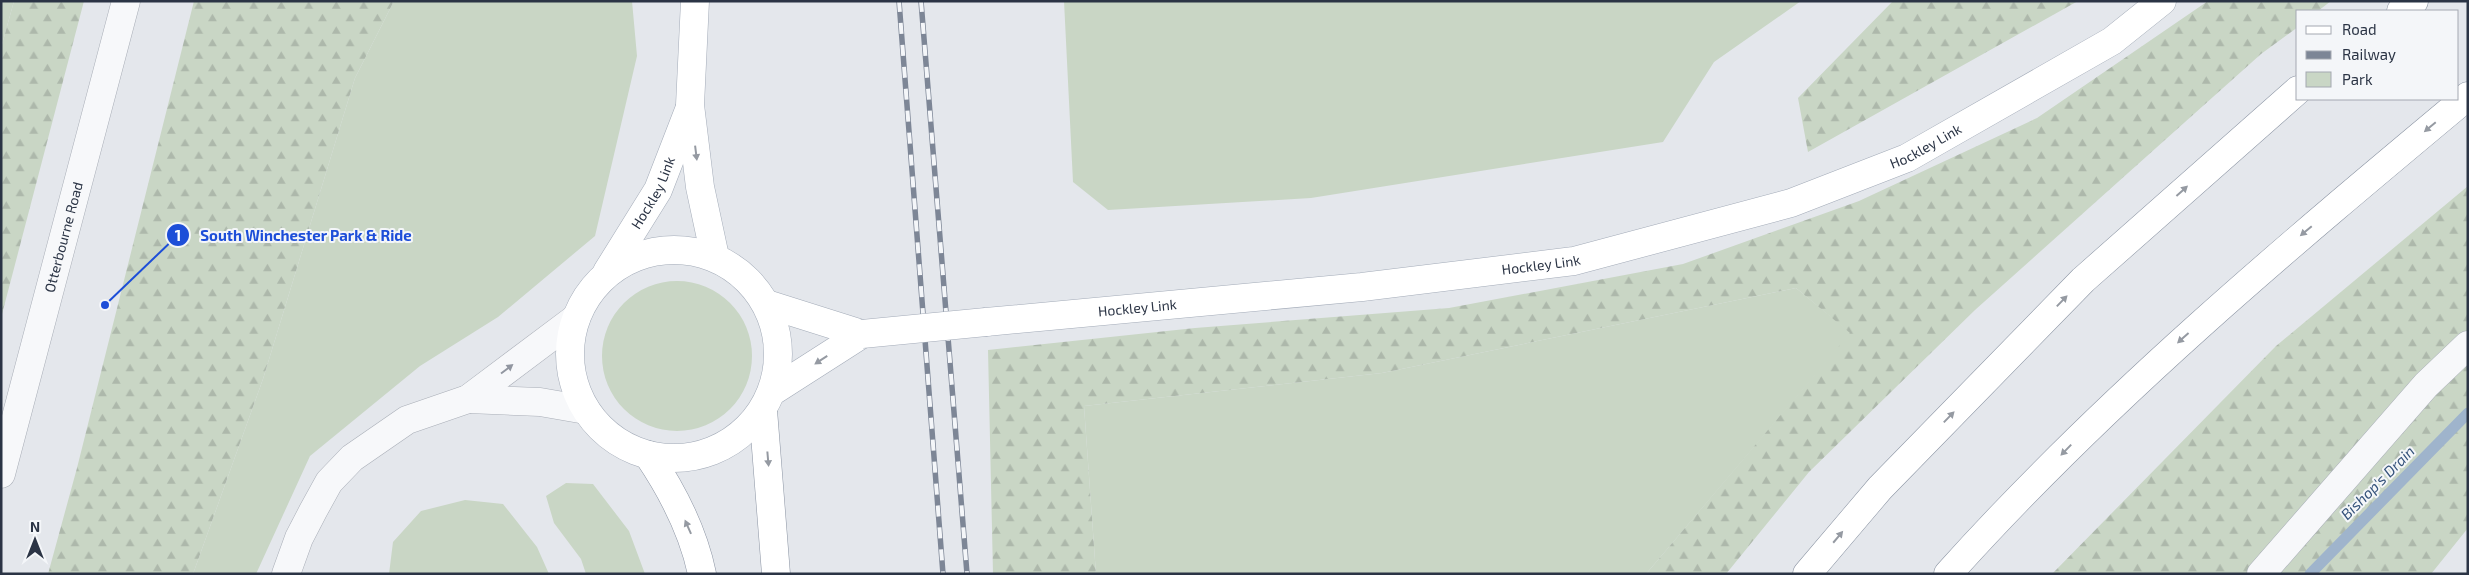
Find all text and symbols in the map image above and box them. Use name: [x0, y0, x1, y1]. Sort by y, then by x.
legend: [2296, 10, 2459, 100]
text: Road: [2342, 20, 2377, 38]
text: Railway: [2342, 45, 2396, 63]
text: Park: [2342, 70, 2373, 88]
street label: Hockley Link: [1887, 120, 1964, 172]
one-way arrow: [2425, 121, 2437, 133]
one-way arrow: [692, 146, 700, 162]
street label: Hockley Link: [627, 154, 678, 232]
street label: Otterbourne Road: [40, 180, 86, 294]
one-way arrow: [2176, 186, 2189, 197]
callout: South Winchester Park & Ride: [165, 220, 422, 250]
text: 1: [175, 226, 181, 244]
text: South Winchester Park & Ride: [200, 226, 412, 244]
one-way arrow: [2299, 226, 2312, 237]
street label: Hockley Link: [1501, 251, 1582, 278]
street label: Hockley Link: [1097, 295, 1178, 320]
one-way arrow: [2056, 296, 2068, 308]
one-way arrow: [2178, 332, 2190, 344]
one-way arrow: [814, 356, 827, 365]
one-way arrow: [500, 364, 513, 375]
one-way arrow: [1943, 412, 1955, 424]
water label: Bishop's Drain: [2337, 442, 2418, 523]
one-way arrow: [2060, 444, 2072, 456]
one-way arrow: [764, 451, 772, 467]
north arrow: [10, 515, 60, 565]
text: N: [30, 518, 40, 535]
one-way arrow: [683, 520, 691, 534]
one-way arrow: [1833, 530, 1844, 543]

